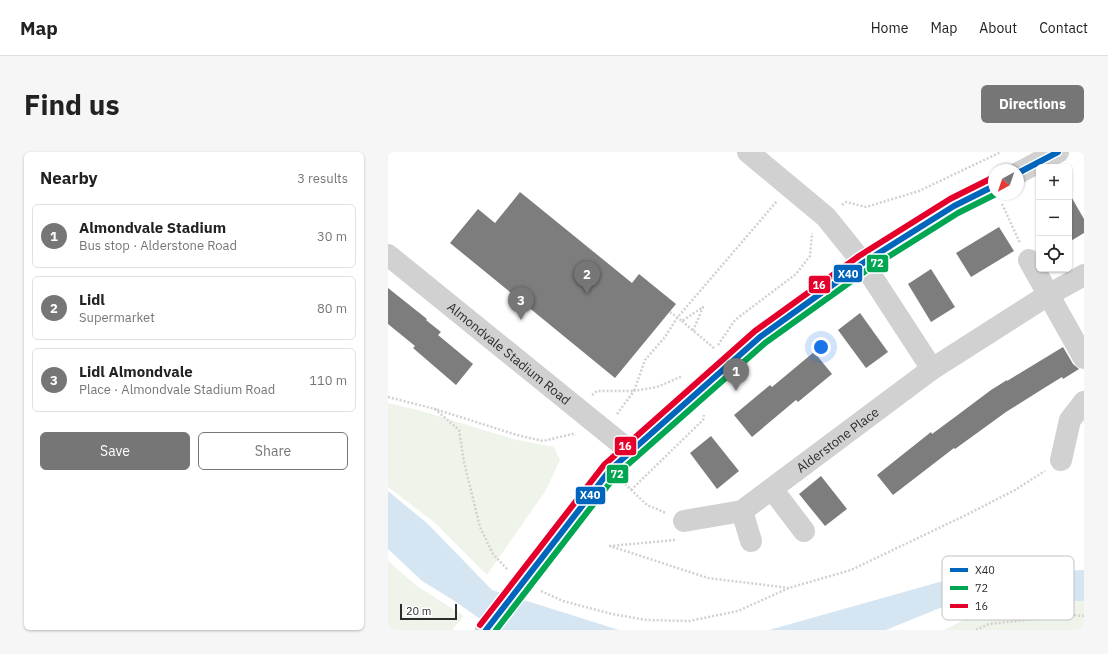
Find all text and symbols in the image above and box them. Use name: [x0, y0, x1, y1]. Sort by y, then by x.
text: Map: [20, 16, 58, 40]
text: Home: [871, 19, 908, 37]
text: Map: [930, 19, 957, 37]
text: About: [979, 19, 1017, 37]
text: Contact: [1039, 19, 1088, 37]
button: Directions: [981, 85, 1084, 123]
text: Find us: [24, 86, 120, 123]
north arrow: [988, 164, 1024, 200]
map controls: [1036, 164, 1072, 272]
button: +: [1036, 164, 1072, 200]
text: Nearby: [40, 167, 98, 189]
text: 3 results: [297, 170, 348, 187]
button: −: [1036, 200, 1072, 236]
text: Almondvale Stadium: [79, 218, 226, 237]
text: 1: [50, 228, 58, 245]
text: 30 m: [317, 228, 347, 245]
button: locate: [1036, 236, 1072, 272]
text: Bus stop · Alderstone Road: [79, 237, 237, 254]
line badge: 72: [866, 254, 889, 273]
text: 72: [870, 256, 884, 270]
pin: 2: [574, 261, 600, 294]
line badge: X40: [833, 264, 863, 283]
text: X40: [838, 267, 859, 281]
line badge: 16: [808, 275, 831, 294]
text: 16: [812, 278, 826, 292]
pin: 3: [508, 287, 534, 320]
text: Lidl: [79, 290, 105, 309]
street label: Almondvale Stadium Road: [444, 298, 574, 409]
text: 2: [50, 300, 58, 317]
text: 80 m: [317, 300, 347, 317]
text: Supermarket: [79, 309, 155, 326]
your location: [811, 337, 831, 357]
pin: 1: [723, 358, 749, 391]
text: Lidl Almondvale: [79, 362, 193, 381]
text: 3: [50, 372, 58, 389]
text: 110 m: [309, 372, 347, 389]
text: Place · Almondvale Stadium Road: [79, 381, 275, 398]
street label: Alderstone Place: [793, 404, 882, 477]
button: Save: [40, 432, 190, 470]
button: Share: [198, 432, 348, 470]
line badge: 16: [614, 436, 637, 456]
text: 16: [618, 439, 632, 453]
line badge: 72: [606, 464, 629, 484]
text: 72: [610, 467, 624, 481]
line badge: X40: [575, 486, 606, 505]
text: X40: [580, 488, 601, 502]
legend: [942, 556, 1074, 620]
text: X40: [975, 563, 995, 577]
text: 72: [975, 581, 988, 595]
text: 16: [975, 599, 988, 613]
scale bar: [400, 602, 457, 621]
text: 20 m: [406, 604, 431, 618]

